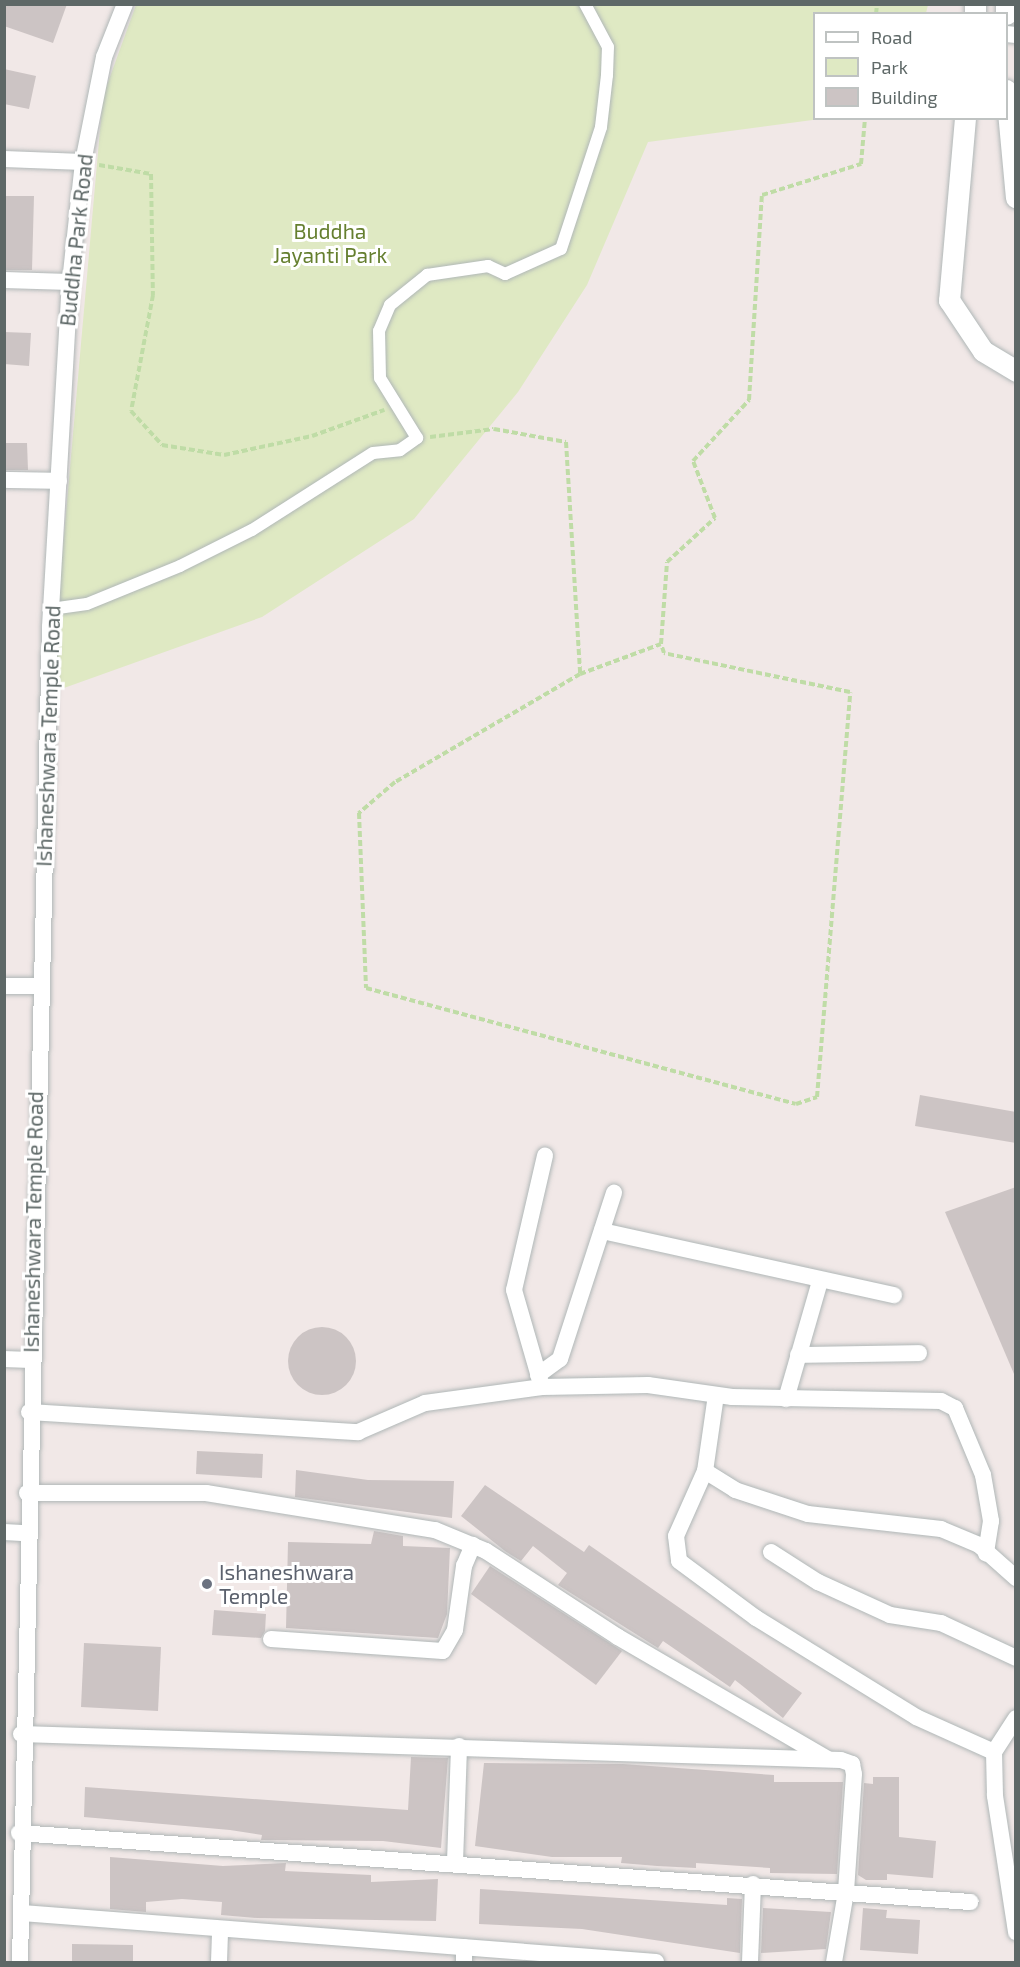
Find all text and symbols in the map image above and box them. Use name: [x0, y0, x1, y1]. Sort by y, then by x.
legend: [813, 12, 1008, 120]
text: Road: [871, 26, 912, 48]
text: Park: [871, 56, 908, 78]
text: Building: [871, 86, 938, 108]
street label: Buddha Park Road: [54, 152, 98, 328]
park label: Buddha Jayanti Park: [273, 218, 387, 268]
street label: Ishaneshwara Temple Road: [31, 605, 65, 867]
street label: Ishaneshwara Temple Road: [18, 1091, 48, 1353]
place label: Ishaneshwara Temple: [219, 1559, 354, 1609]
marker: Ishaneshwara Temple: [200, 1577, 214, 1591]

